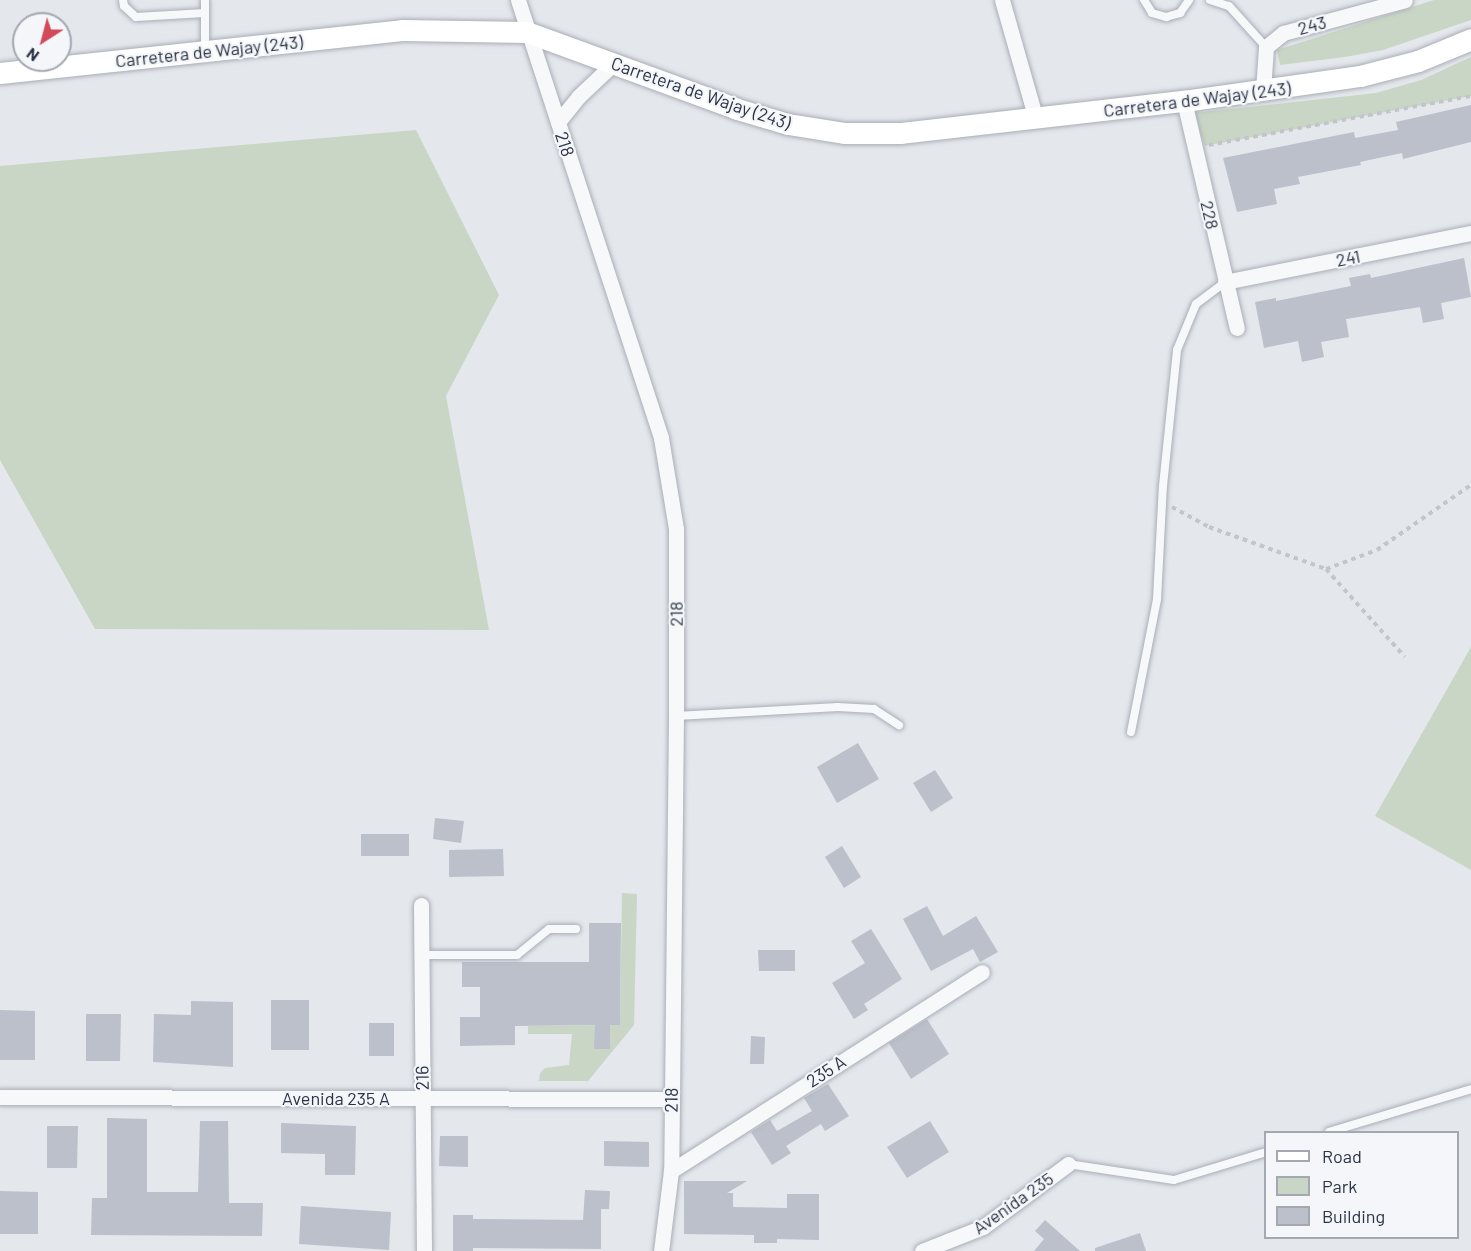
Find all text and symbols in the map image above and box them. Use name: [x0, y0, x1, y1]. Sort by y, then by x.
street label: 243: [1295, 11, 1329, 39]
north arrow: [12, 12, 72, 72]
street label: Carretera de Wajay (243): [114, 30, 304, 72]
text: N: [22, 45, 42, 66]
street label: Carretera de Wajay (243): [608, 52, 794, 134]
street label: Carretera de Wajay (243): [1102, 77, 1292, 121]
street label: 218: [551, 129, 579, 159]
street label: 228: [1196, 199, 1224, 231]
street label: 241: [1334, 245, 1362, 271]
street label: 218: [665, 601, 687, 627]
street label: 235 A: [802, 1050, 850, 1092]
street label: 216: [411, 1065, 433, 1091]
street label: Avenida 235 A: [282, 1087, 390, 1109]
street label: 218: [660, 1087, 682, 1113]
legend: [1264, 1131, 1459, 1239]
text: Road: [1322, 1145, 1362, 1167]
street label: Avenida 235: [969, 1167, 1057, 1239]
text: Park: [1322, 1175, 1357, 1197]
text: Building: [1322, 1205, 1385, 1227]

